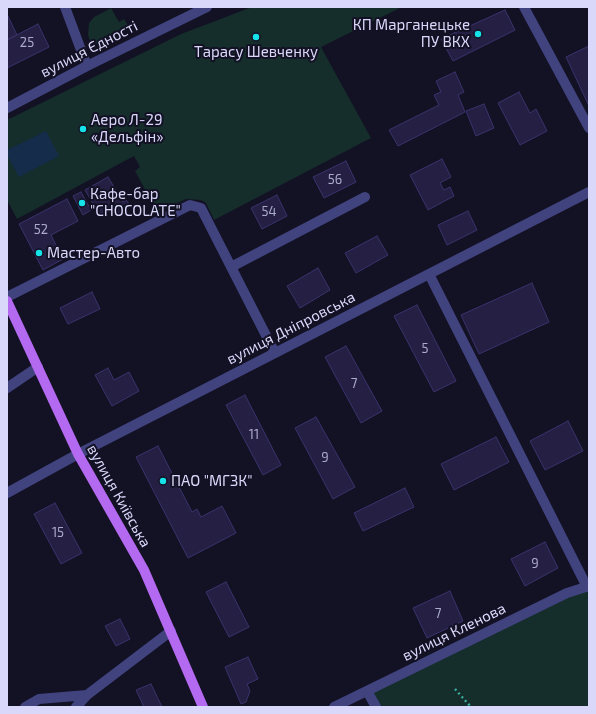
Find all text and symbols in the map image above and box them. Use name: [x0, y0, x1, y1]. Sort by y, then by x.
place label: КП Марганецьке ПУ ВКХ: [353, 16, 470, 51]
street label: вулиця Єдності: [37, 17, 141, 81]
marker: КП Марганецьке ПУ ВКХ: [473, 29, 483, 39]
marker: Тарасу Шевченку: [251, 32, 261, 42]
house number: 25: [20, 35, 34, 51]
place label: Тарасу Шевченку: [194, 43, 318, 61]
place label: Аеро Л-29 «Дельфін»: [91, 111, 163, 146]
marker: Аеро Л-29 «Дельфін»: [78, 124, 88, 134]
house number: 56: [328, 172, 342, 188]
place label: Кафе-бар "CHOCOLATE": [90, 185, 181, 220]
marker: Кафе-бар "CHOCOLATE": [77, 198, 87, 208]
house number: 54: [262, 204, 276, 220]
house number: 52: [34, 222, 48, 238]
place label: Мастер-Авто: [47, 244, 140, 262]
marker: Мастер-Авто: [34, 248, 44, 258]
street label: вулиця Дніпровська: [224, 288, 358, 368]
house number: 5: [422, 341, 428, 357]
house number: 7: [351, 376, 357, 392]
house number: 11: [249, 427, 259, 443]
street label: вулиця Київська: [83, 442, 155, 550]
house number: 9: [321, 450, 329, 466]
place label: ПАО "МГЗК": [171, 472, 252, 490]
marker: ПАО "МГЗК": [158, 476, 168, 486]
house number: 15: [52, 525, 64, 541]
house number: 9: [531, 556, 539, 572]
street label: вулиця Кленова: [399, 599, 509, 665]
house number: 7: [435, 606, 441, 622]

